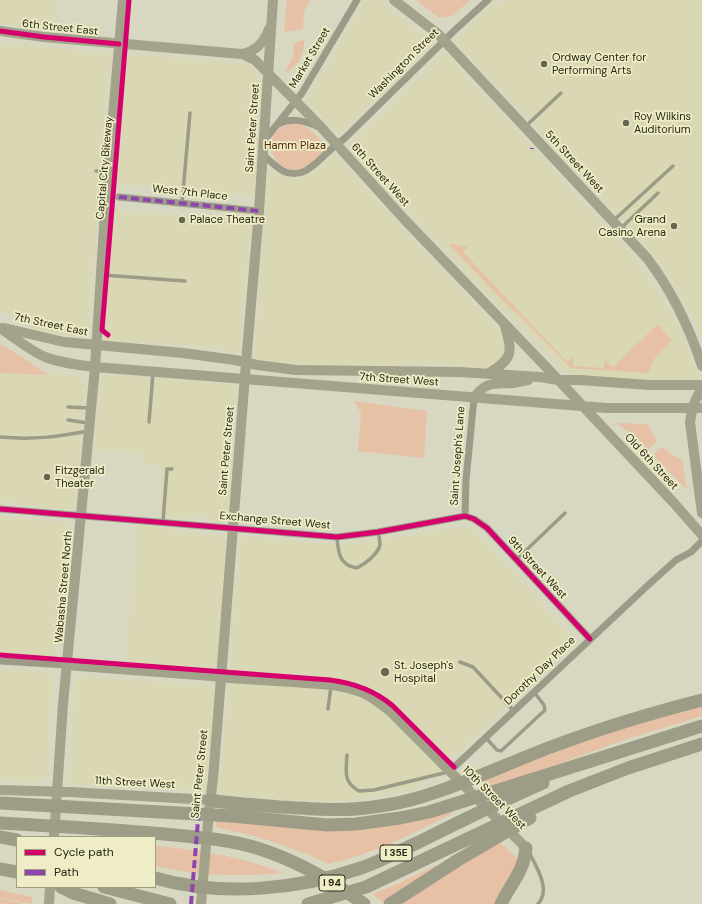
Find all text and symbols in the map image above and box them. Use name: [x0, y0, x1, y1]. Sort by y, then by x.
street label: 6th Street East: [21, 17, 99, 39]
street label: Market Street: [287, 25, 333, 91]
street label: Washington Street: [366, 26, 442, 102]
place label: Ordway Center for Performing Arts: [552, 51, 646, 77]
marker: Ordway Center for Performing Arts: [539, 59, 549, 69]
street label: Saint Peter Street: [243, 83, 263, 173]
place label: Roy Wilkins Auditorium: [634, 110, 691, 136]
street label: Capital City Bikeway: [94, 116, 116, 220]
marker: Roy Wilkins Auditorium: [621, 118, 631, 128]
street label: 5th Street West: [542, 128, 606, 196]
park label: Hamm Plaza: [264, 139, 326, 153]
street label: 6th Street West: [348, 141, 412, 209]
street label: West 7th Place: [152, 182, 228, 204]
place label: Palace Theatre: [190, 213, 265, 227]
place label: Grand Casino Arena: [598, 213, 666, 239]
marker: Palace Theatre: [177, 215, 187, 225]
marker: Grand Casino Arena: [669, 221, 679, 231]
street label: 7th Street East: [13, 311, 89, 339]
street label: 7th Street West: [359, 371, 439, 389]
street label: Saint Peter Street: [217, 406, 237, 496]
street label: Saint Joseph's Lane: [448, 406, 468, 506]
street label: Old 6th Street: [621, 431, 681, 493]
place label: Fitzgerald Theater: [55, 464, 104, 490]
marker: Fitzgerald Theater: [42, 472, 52, 482]
street label: Exchange Street West: [219, 510, 331, 532]
street label: Wabasha Street North: [53, 530, 75, 644]
street label: 9th Street West: [505, 534, 569, 602]
street label: Dorothy Day Place: [502, 634, 578, 708]
place label: St. Joseph's Hospital: [394, 659, 454, 685]
marker: St. Joseph's Hospital: [379, 666, 391, 678]
street label: Saint Peter Street: [189, 729, 211, 819]
street label: 10th Street West: [459, 763, 529, 833]
street label: 11th Street West: [94, 774, 176, 792]
legend: [16, 836, 156, 888]
text: Cycle path: [54, 844, 114, 860]
road number: I 35E: [380, 845, 412, 861]
text: Path: [54, 864, 79, 880]
road number: I 94: [319, 875, 345, 891]

